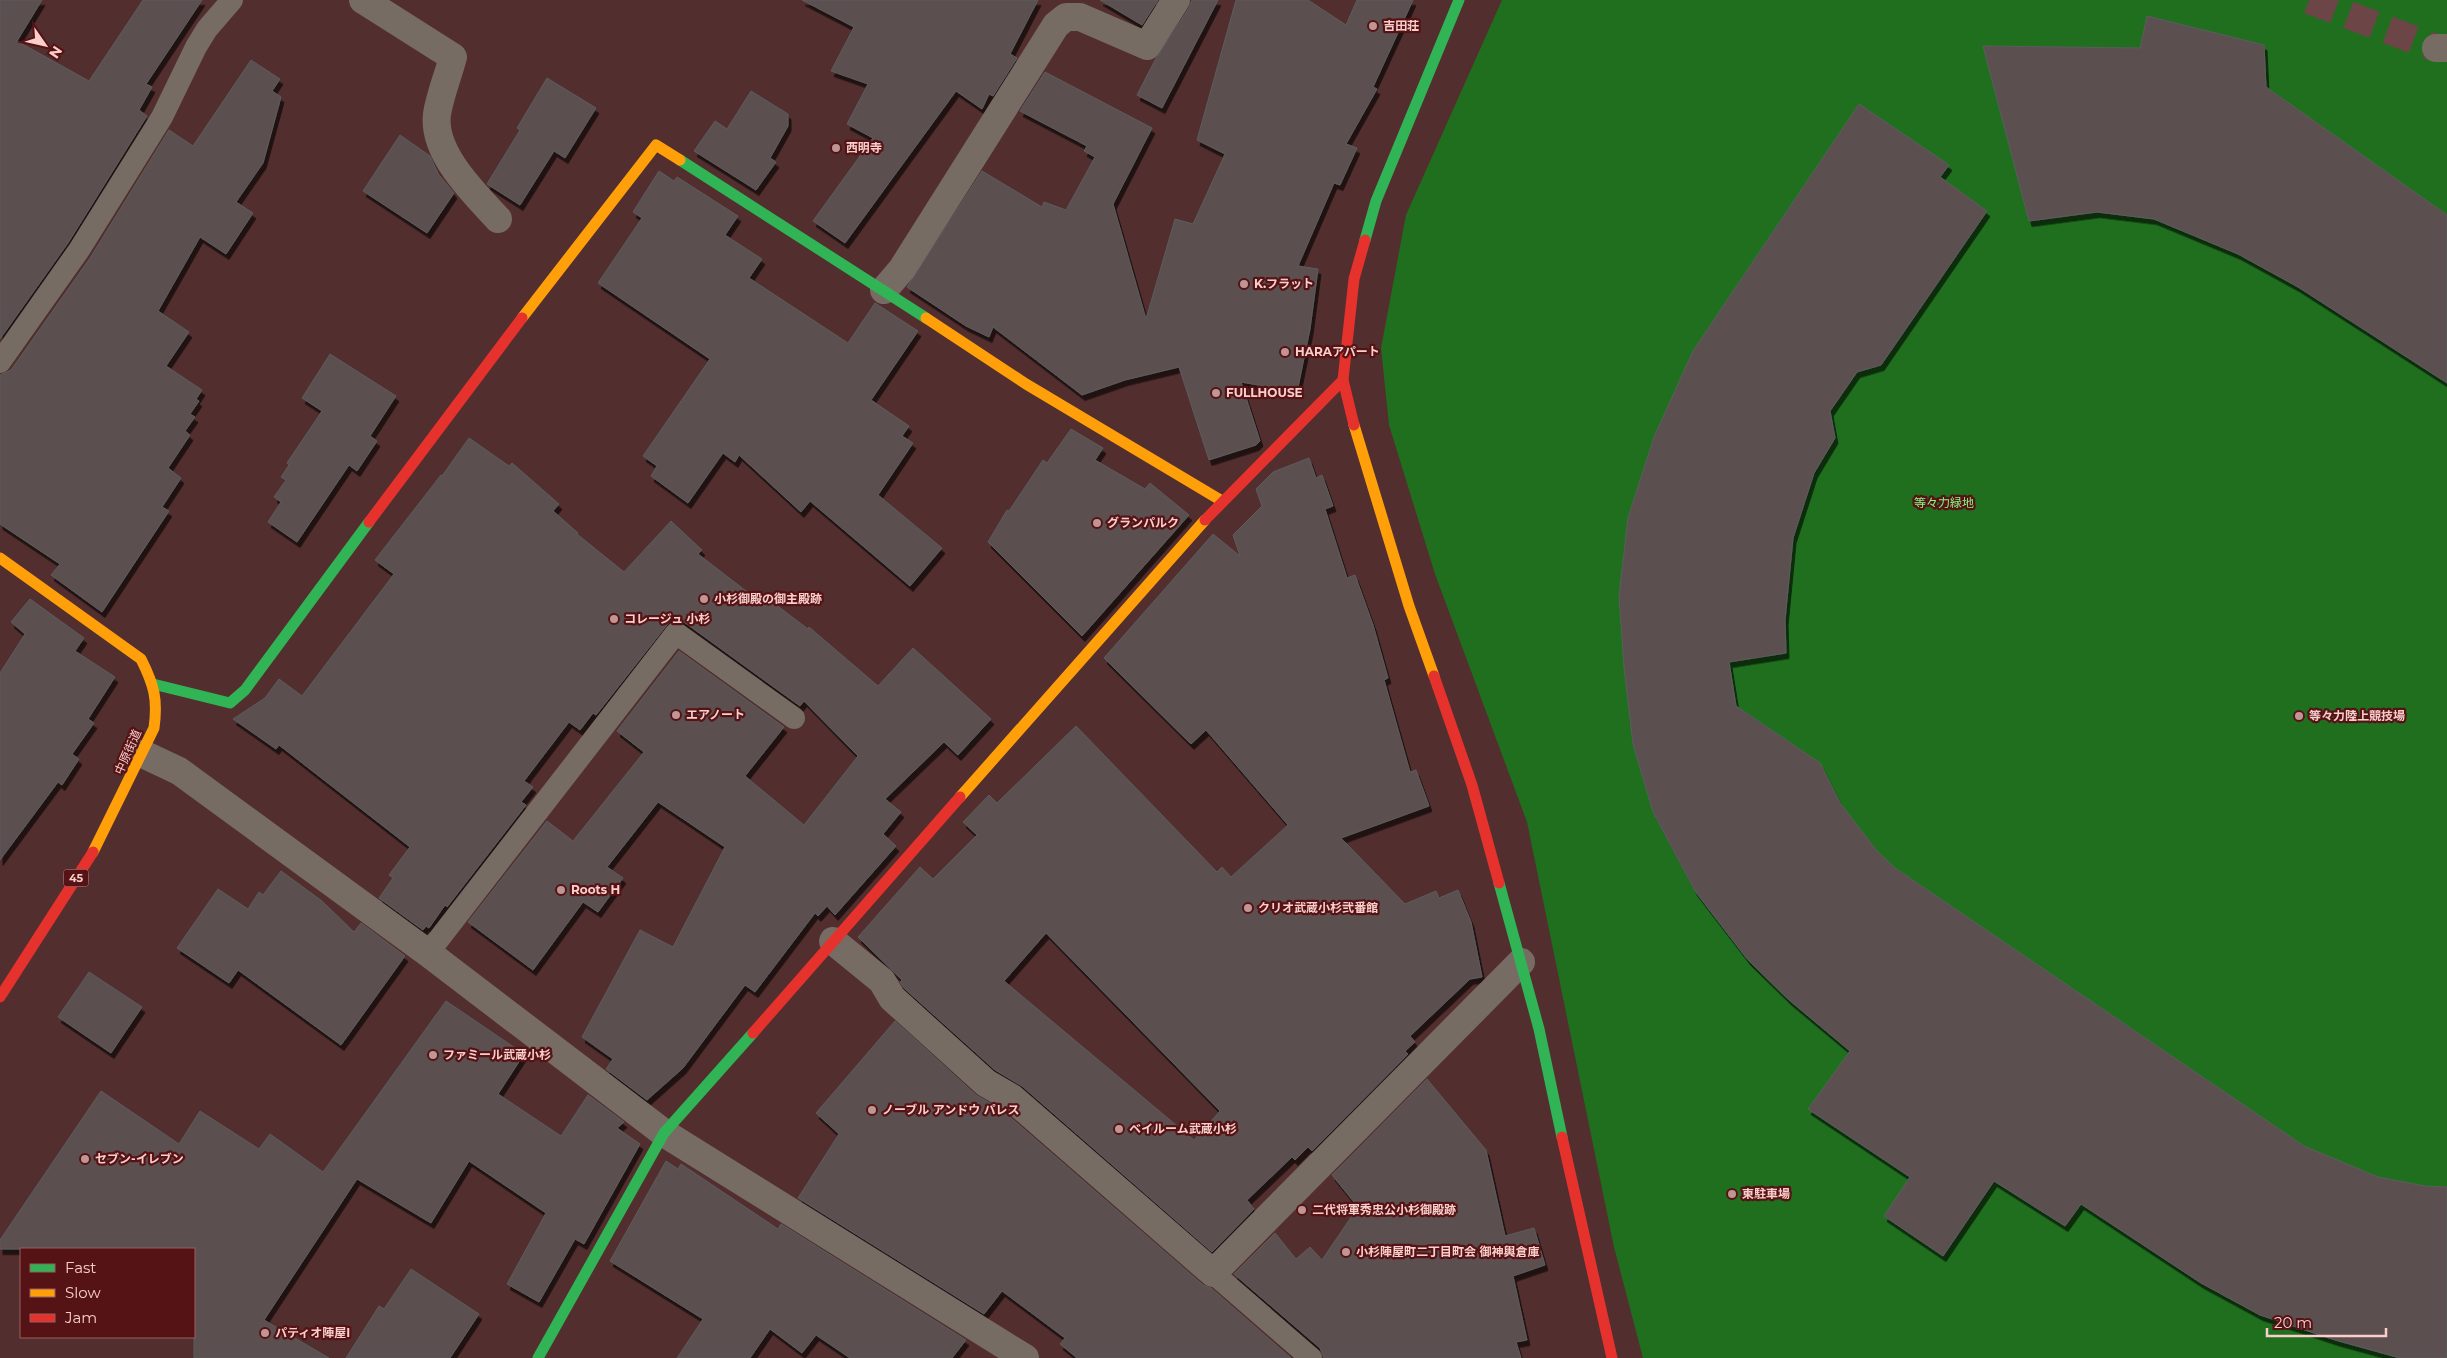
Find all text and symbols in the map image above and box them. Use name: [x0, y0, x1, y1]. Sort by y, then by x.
place label: 吉田荘: [1383, 18, 1419, 33]
north arrow: [20, 20, 70, 70]
marker: 吉田荘: [1367, 20, 1379, 32]
text: N: [45, 43, 66, 62]
place label: 西明寺: [846, 140, 882, 155]
marker: 西明寺: [830, 142, 842, 154]
place label: K.フラット: [1254, 276, 1314, 291]
marker: K.フラット: [1238, 278, 1250, 290]
place label: HARAアパート: [1295, 344, 1380, 359]
marker: HARAアパート: [1279, 346, 1291, 358]
place label: FULLHOUSE: [1226, 385, 1303, 400]
marker: FULLHOUSE: [1210, 387, 1222, 399]
park label: 等々力緑地: [1914, 495, 1974, 510]
place label: グランパルク: [1107, 515, 1179, 530]
marker: グランパルク: [1091, 517, 1103, 529]
place label: 小杉御殿の御主殿跡: [714, 591, 822, 606]
marker: 小杉御殿の御主殿跡: [698, 593, 710, 605]
place label: コレージュ 小杉: [624, 611, 710, 626]
marker: コレージュ 小杉: [608, 613, 620, 625]
place label: エアノート: [686, 707, 745, 722]
place label: 等々力陸上競技場: [2309, 708, 2405, 723]
marker: エアノート: [670, 709, 682, 721]
marker: 等々力陸上競技場: [2293, 710, 2305, 722]
street label: 中原街道: [111, 727, 144, 777]
road number: 45: [64, 870, 88, 886]
place label: Roots H: [571, 882, 620, 897]
marker: Roots H: [555, 884, 567, 896]
place label: クリオ武蔵小杉弐番館: [1258, 900, 1378, 915]
marker: クリオ武蔵小杉弐番館: [1242, 902, 1254, 914]
place label: ファミール武蔵小杉: [443, 1047, 551, 1062]
marker: ファミール武蔵小杉: [427, 1049, 439, 1061]
place label: ノーブル アンドウ パレス: [882, 1102, 1020, 1117]
marker: ノーブル アンドウ パレス: [866, 1104, 878, 1116]
place label: ベイルーム武蔵小杉: [1129, 1121, 1237, 1136]
marker: ベイルーム武蔵小杉: [1113, 1123, 1125, 1135]
place label: セブン-イレブン: [95, 1151, 184, 1166]
marker: セブン-イレブン: [79, 1153, 91, 1165]
place label: 東駐車場: [1742, 1186, 1790, 1201]
marker: 東駐車場: [1726, 1188, 1738, 1200]
place label: 二代将軍秀忠公小杉御殿跡: [1312, 1202, 1456, 1217]
marker: 二代将軍秀忠公小杉御殿跡: [1296, 1204, 1308, 1216]
place label: 小杉陣屋町二丁目町会 御神輿倉庫: [1356, 1244, 1539, 1259]
marker: 小杉陣屋町二丁目町会 御神輿倉庫: [1340, 1246, 1352, 1258]
legend: [20, 1248, 195, 1338]
text: Fast: [65, 1258, 96, 1277]
text: Slow: [65, 1283, 101, 1302]
scale bar: [2267, 1306, 2386, 1338]
text: Jam: [64, 1308, 97, 1327]
text: 20 m: [2274, 1313, 2312, 1332]
place label: パティオ陣屋I: [275, 1325, 350, 1340]
marker: パティオ陣屋I: [259, 1327, 271, 1339]

